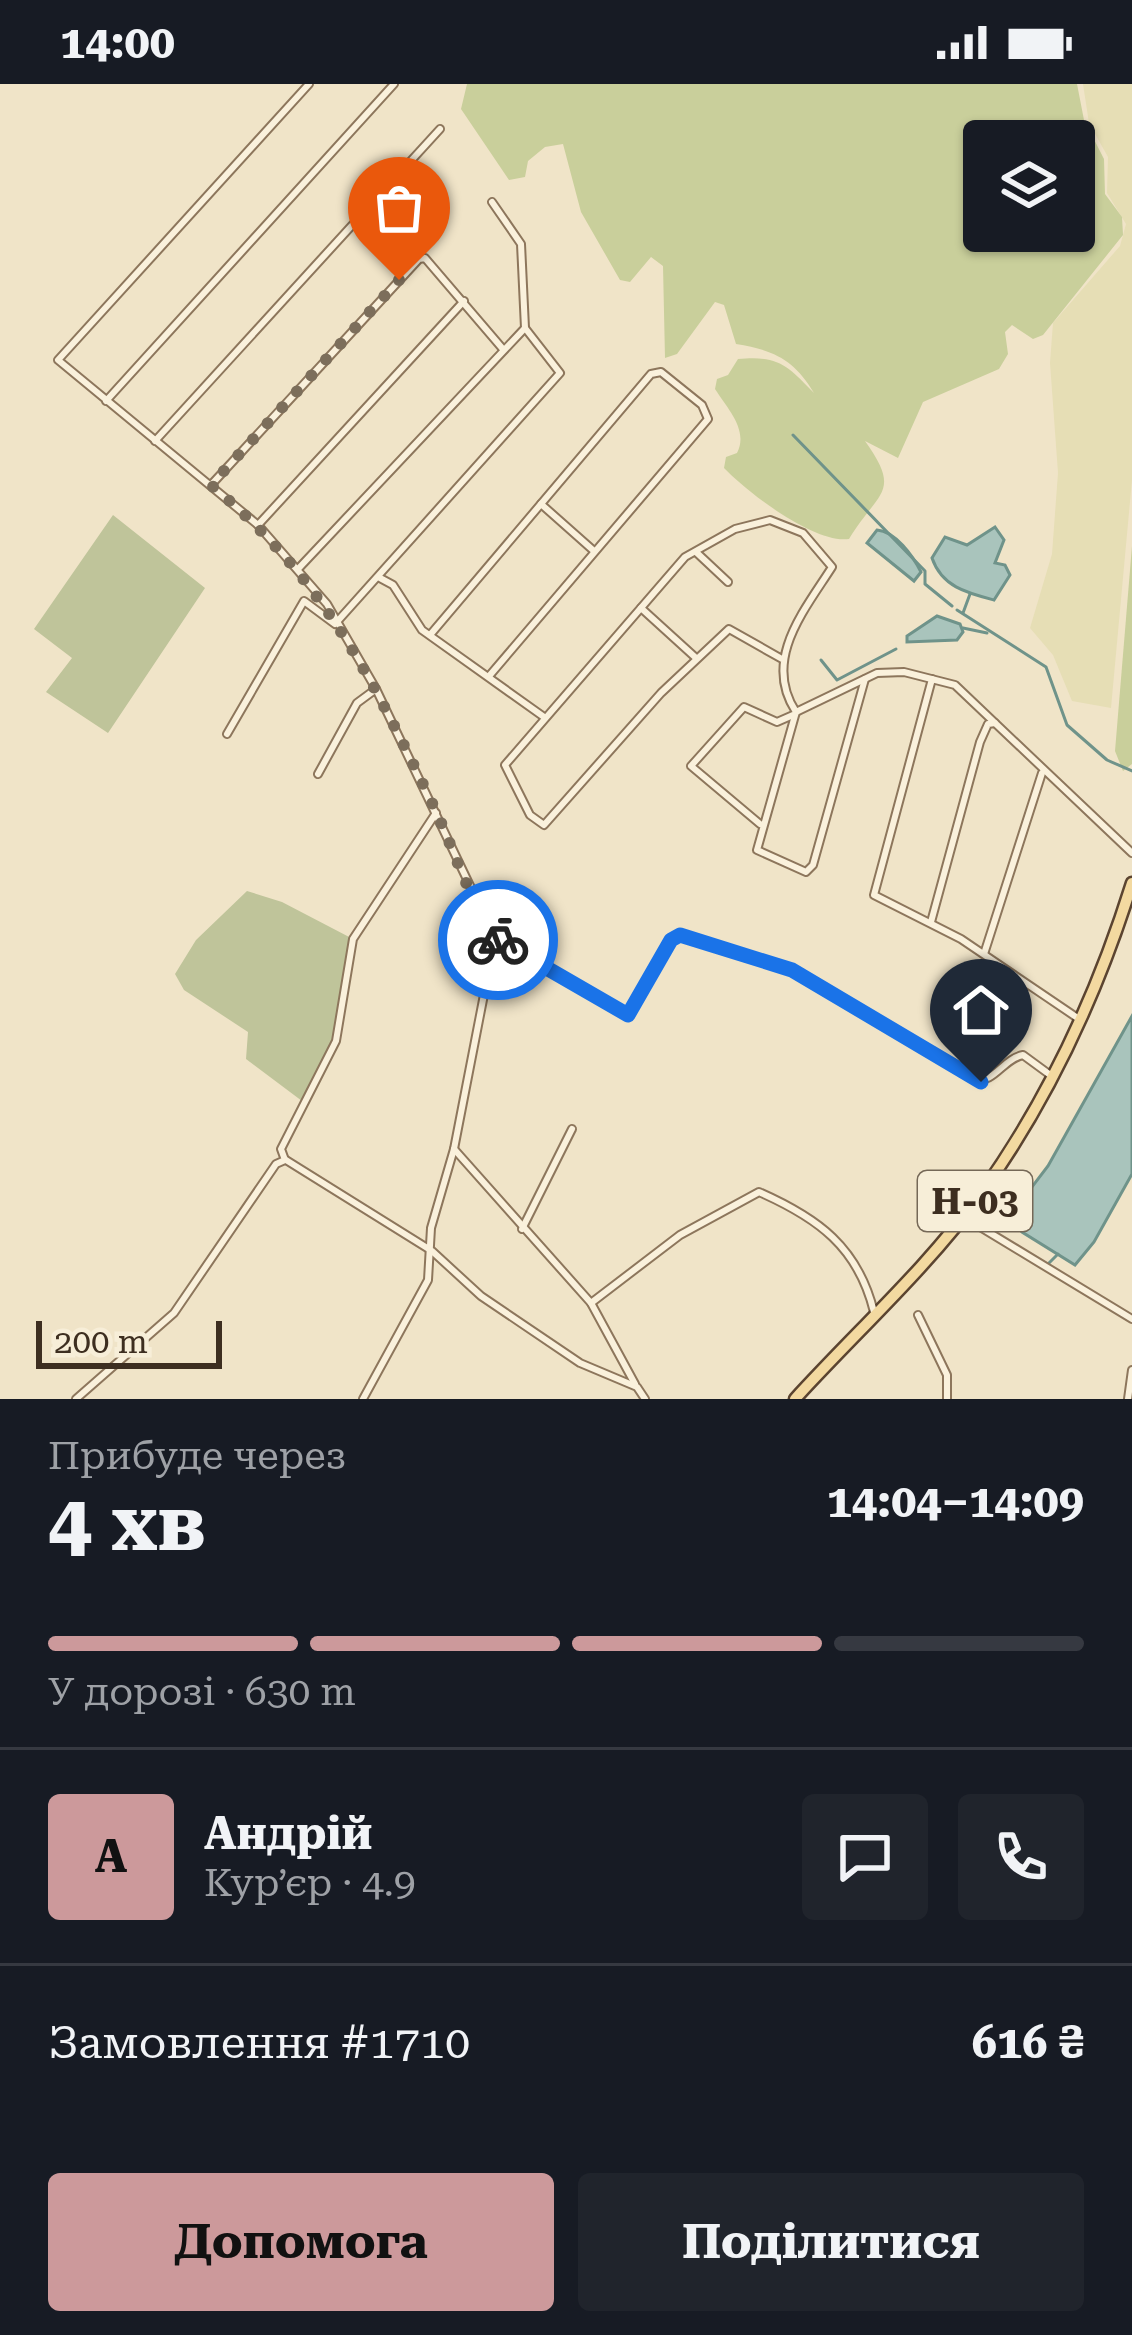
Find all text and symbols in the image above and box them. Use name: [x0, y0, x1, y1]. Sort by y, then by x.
text: 14:00: [60, 16, 175, 69]
map controls: [963, 120, 1095, 252]
button: layers: [963, 120, 1095, 252]
pin: [348, 157, 450, 280]
icon: bag: [366, 175, 432, 241]
courier: [438, 880, 558, 1000]
icon: bike: [465, 907, 531, 973]
pin: [930, 959, 1032, 1082]
icon: home: [948, 977, 1014, 1043]
road number: Н-03: [918, 1171, 1032, 1231]
scale bar: [36, 1315, 222, 1368]
text: 200 m: [54, 1322, 148, 1361]
text: Прибуде через: [48, 1433, 346, 1479]
text: 14:04–14:09: [827, 1475, 1084, 1528]
text: 4 хв: [48, 1478, 206, 1569]
text: У дорозі · 630 m: [48, 1669, 356, 1715]
button: chat: [802, 1794, 928, 1920]
button: phone: [958, 1794, 1084, 1920]
text: Андрій: [204, 1807, 372, 1860]
text: А: [95, 1830, 127, 1883]
text: Кур’єр · 4.9: [204, 1860, 416, 1906]
text: Замовлення #1710: [48, 2016, 470, 2069]
text: 616 ₴: [972, 2016, 1084, 2069]
button: Допомога: [48, 2173, 554, 2311]
button: Поділитися: [578, 2173, 1084, 2311]

